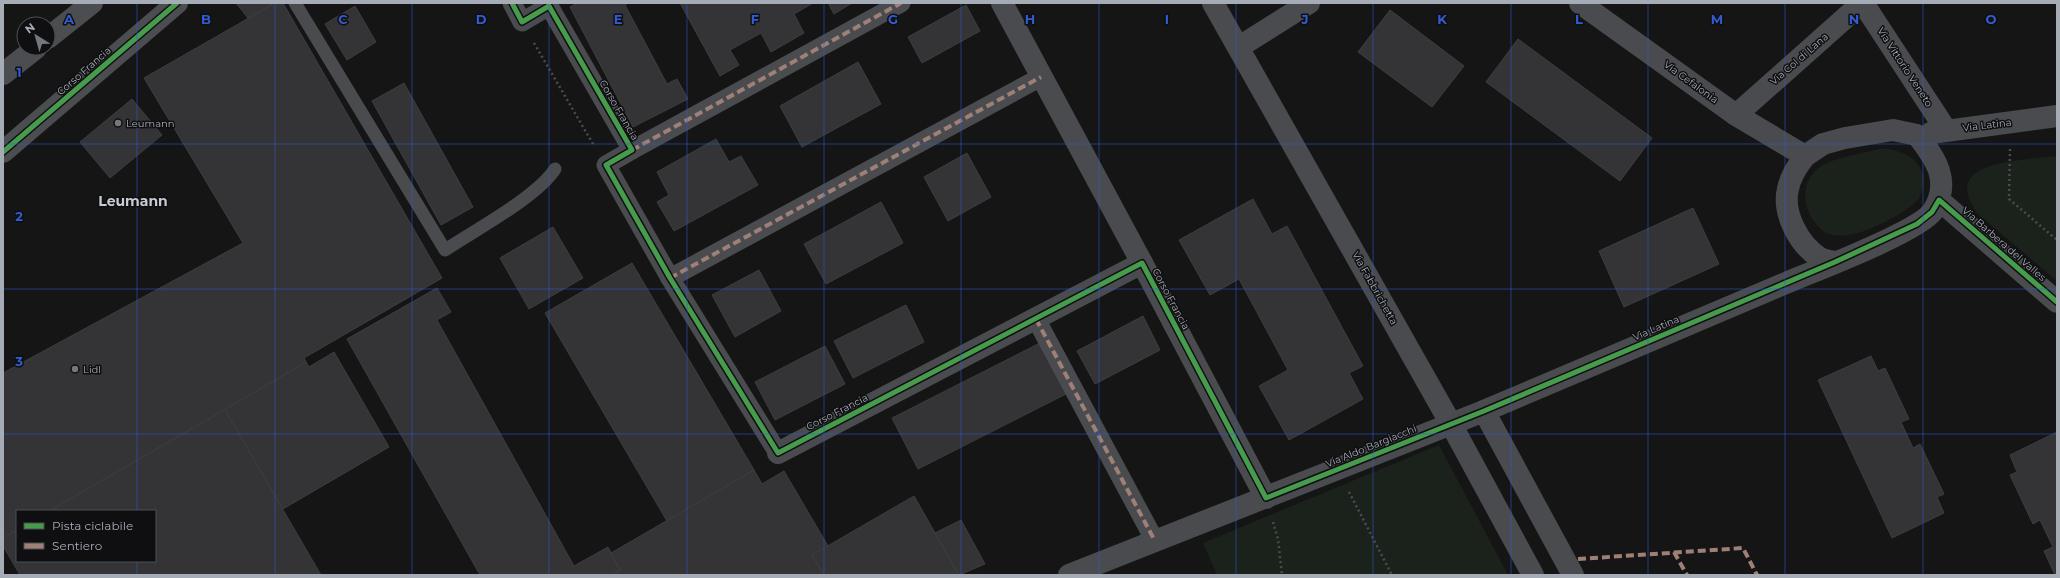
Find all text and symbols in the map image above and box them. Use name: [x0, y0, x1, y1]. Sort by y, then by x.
text: A: [63, 11, 75, 27]
text: B: [201, 11, 211, 27]
text: C: [338, 11, 348, 27]
text: D: [476, 11, 487, 27]
text: E: [614, 11, 623, 27]
text: F: [751, 11, 759, 27]
text: G: [888, 11, 898, 27]
text: H: [1025, 11, 1035, 27]
text: I: [1165, 11, 1169, 27]
text: J: [1300, 11, 1309, 27]
text: K: [1437, 11, 1447, 27]
text: L: [1575, 11, 1583, 27]
text: M: [1711, 11, 1723, 27]
text: N: [1849, 11, 1859, 27]
text: O: [1986, 11, 1997, 27]
north arrow: [16, 16, 56, 56]
text: N: [22, 20, 38, 36]
street label: Via Vittorio Veneto: [1874, 25, 1936, 109]
street label: Via Col di Lana: [1767, 30, 1831, 88]
street label: Corso Francia: [54, 44, 114, 98]
street label: Via Cefalonia: [1661, 58, 1721, 106]
text: 1: [16, 64, 22, 80]
street label: Corso Francia: [596, 78, 642, 142]
street label: Via Latina: [1962, 116, 2012, 134]
place label: Leumann: [126, 117, 175, 130]
marker: Leumann: [113, 118, 123, 128]
district label: Leumann: [98, 192, 168, 210]
street label: Via Barbera del Valles: [1959, 204, 2049, 284]
text: 2: [15, 208, 23, 224]
street label: Via Fabbrichetta: [1349, 249, 1401, 327]
street label: Corso Francia: [1149, 266, 1193, 332]
street label: Via Latina: [1631, 312, 1681, 344]
text: 3: [14, 353, 23, 369]
place label: Lidl: [83, 363, 101, 376]
marker: Lidl: [70, 364, 80, 374]
street label: Corso Francia: [804, 391, 870, 433]
street label: Via Aldo Bargiacchi: [1324, 422, 1418, 470]
legend: [16, 510, 156, 562]
text: Pista ciclabile: [52, 518, 133, 533]
text: Sentiero: [52, 538, 102, 553]

